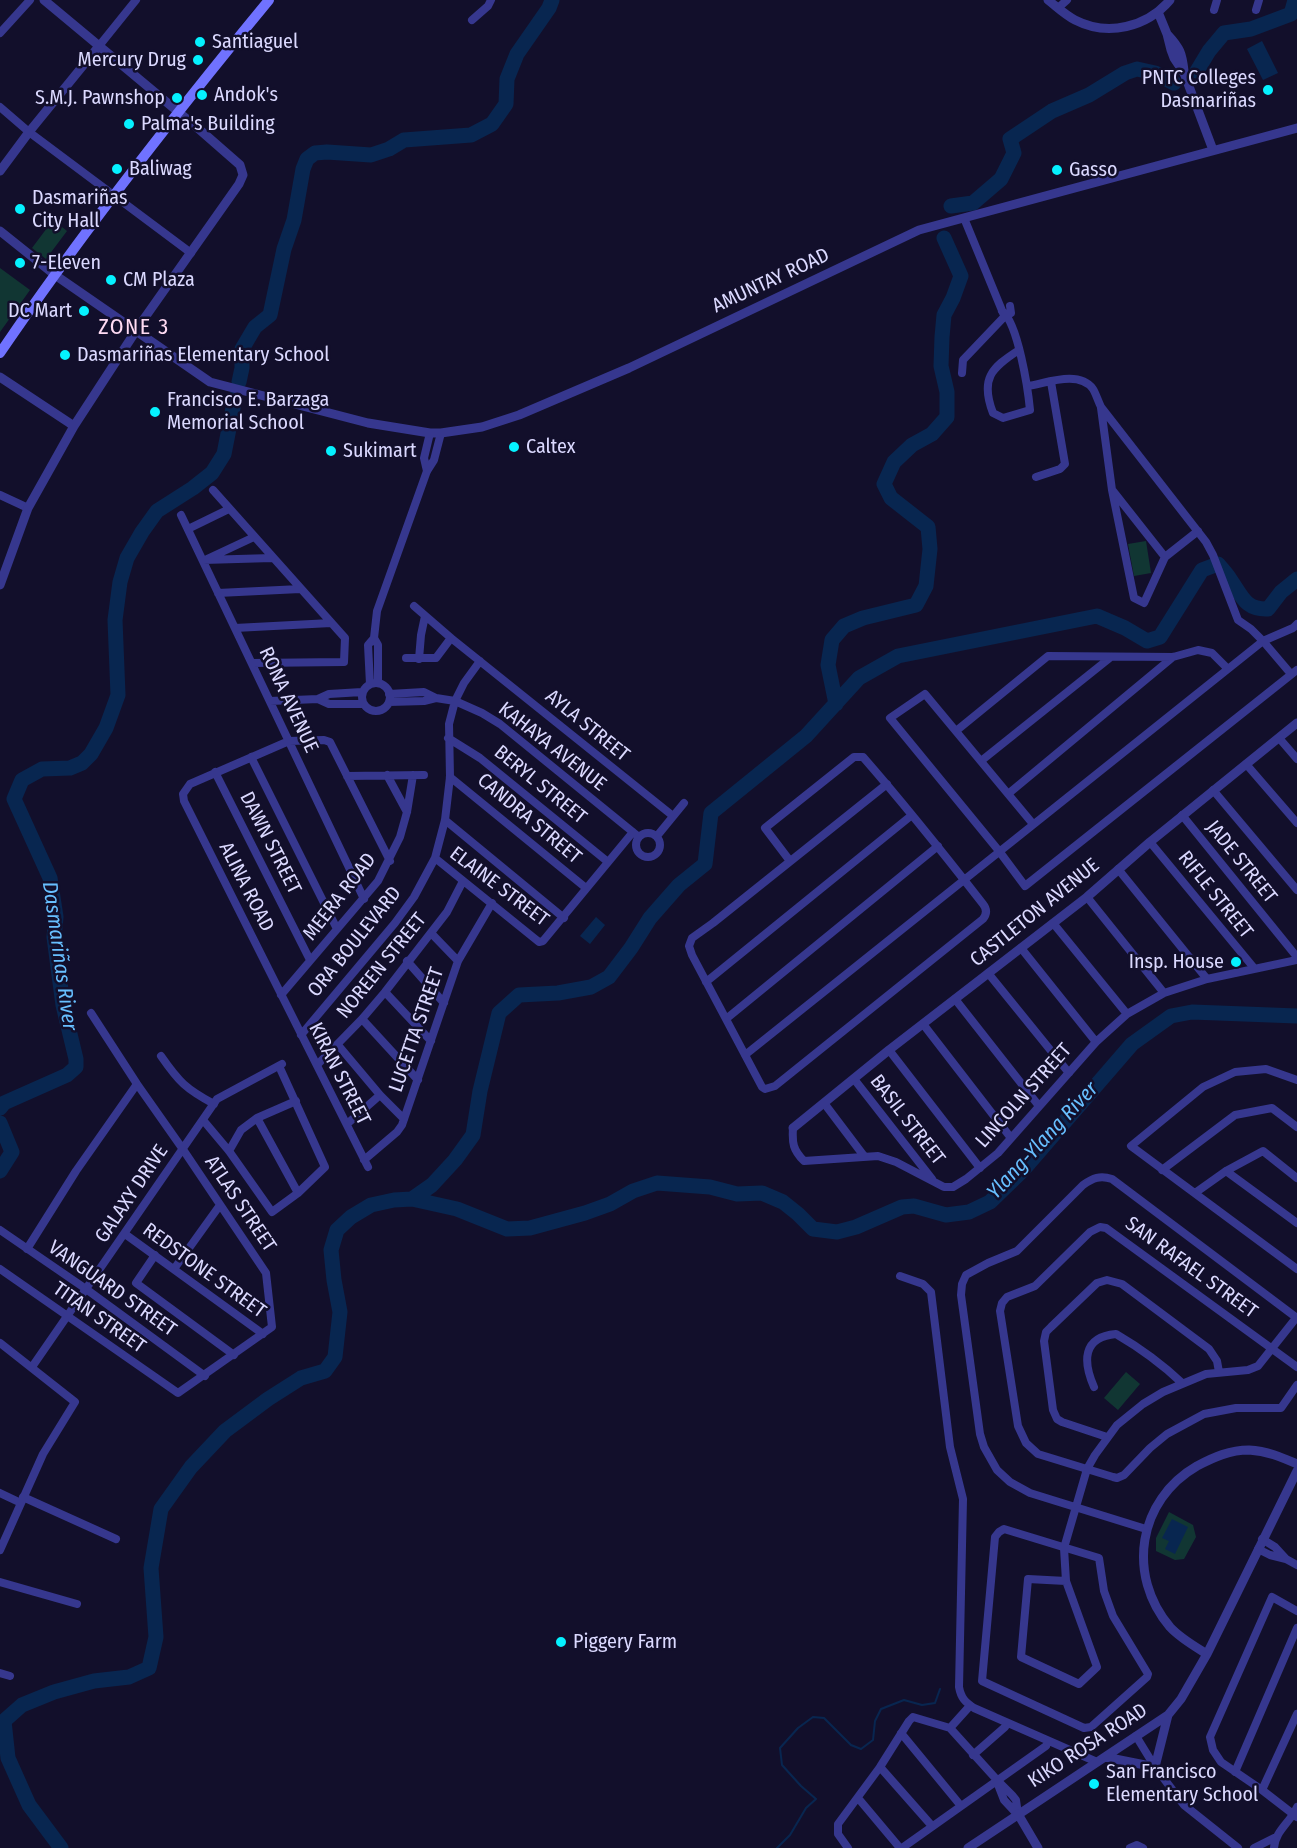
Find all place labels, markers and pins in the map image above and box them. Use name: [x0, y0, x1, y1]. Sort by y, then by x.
place label: Santiaguel: [212, 30, 298, 54]
marker: Santiaguel: [193, 35, 207, 49]
place label: Mercury Drug: [78, 48, 186, 72]
marker: Mercury Drug: [191, 53, 205, 67]
place label: PNTC Colleges Dasmariñas: [1142, 66, 1256, 113]
place label: Andok's: [214, 83, 278, 107]
marker: PNTC Colleges Dasmariñas: [1261, 83, 1275, 97]
place label: S.M.J. Pawnshop: [35, 86, 165, 110]
marker: Andok's: [195, 88, 209, 102]
marker: S.M.J. Pawnshop: [170, 91, 184, 105]
place label: Palma's Building: [141, 112, 275, 136]
marker: Palma's Building: [122, 117, 136, 131]
place label: Baliwag: [129, 157, 192, 181]
place label: Gasso: [1069, 158, 1118, 182]
marker: Baliwag: [110, 162, 124, 176]
marker: Gasso: [1050, 163, 1064, 177]
place label: Dasmariñas City Hall: [32, 186, 128, 233]
marker: Dasmariñas City Hall: [13, 202, 27, 216]
place label: 7-Eleven: [32, 251, 101, 275]
marker: 7-Eleven: [13, 256, 27, 270]
place label: CM Plaza: [123, 268, 195, 292]
marker: CM Plaza: [104, 273, 118, 287]
place label: DC Mart: [8, 299, 72, 323]
marker: DC Mart: [77, 304, 91, 318]
place label: Dasmariñas Elementary School: [77, 343, 329, 367]
marker: Dasmariñas Elementary School: [58, 348, 72, 362]
place label: Francisco E. Barzaga Memorial School: [167, 388, 329, 435]
marker: Francisco E. Barzaga Memorial School: [148, 405, 162, 419]
place label: Caltex: [526, 435, 576, 459]
place label: Sukimart: [343, 439, 416, 463]
marker: Caltex: [507, 440, 521, 454]
marker: Sukimart: [324, 444, 338, 458]
place label: Insp. House: [1129, 950, 1224, 974]
marker: Insp. House: [1229, 955, 1243, 969]
place label: Piggery Farm: [573, 1630, 677, 1654]
marker: Piggery Farm: [554, 1635, 568, 1649]
place label: San Francisco Elementary School: [1106, 1760, 1258, 1807]
marker: San Francisco Elementary School: [1087, 1777, 1101, 1791]

